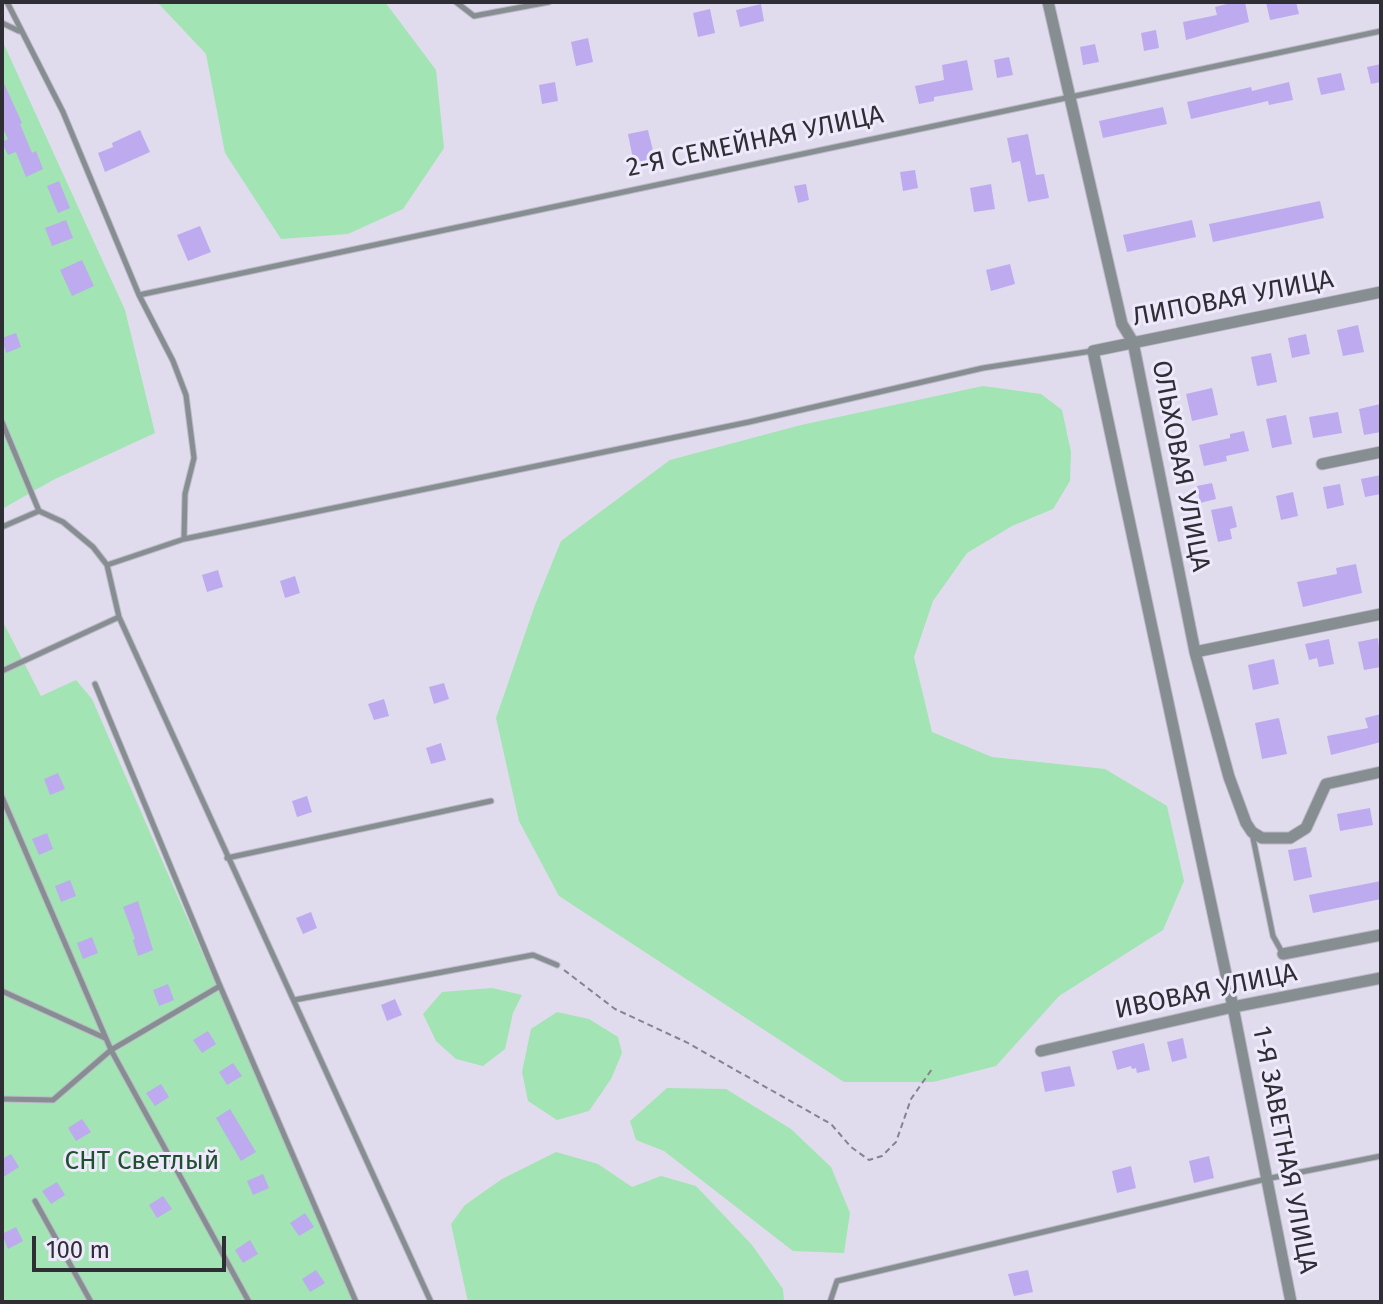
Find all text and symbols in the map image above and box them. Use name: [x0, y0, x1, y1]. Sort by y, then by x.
street label: 2-Я СЕМЕЙНАЯ УЛИЦА: [624, 100, 886, 184]
street label: ЛИПОВАЯ УЛИЦА: [1130, 264, 1336, 334]
street label: ОЛЬХОВАЯ УЛИЦА: [1144, 358, 1216, 574]
street label: ИВОВАЯ УЛИЦА: [1112, 957, 1300, 1027]
street label: 1-Я ЗАВЕТНАЯ УЛИЦА: [1245, 1024, 1323, 1276]
park label: СНТ Светлый: [65, 1146, 219, 1178]
scale bar: [36, 1220, 230, 1270]
text: 100 m: [46, 1236, 110, 1264]

